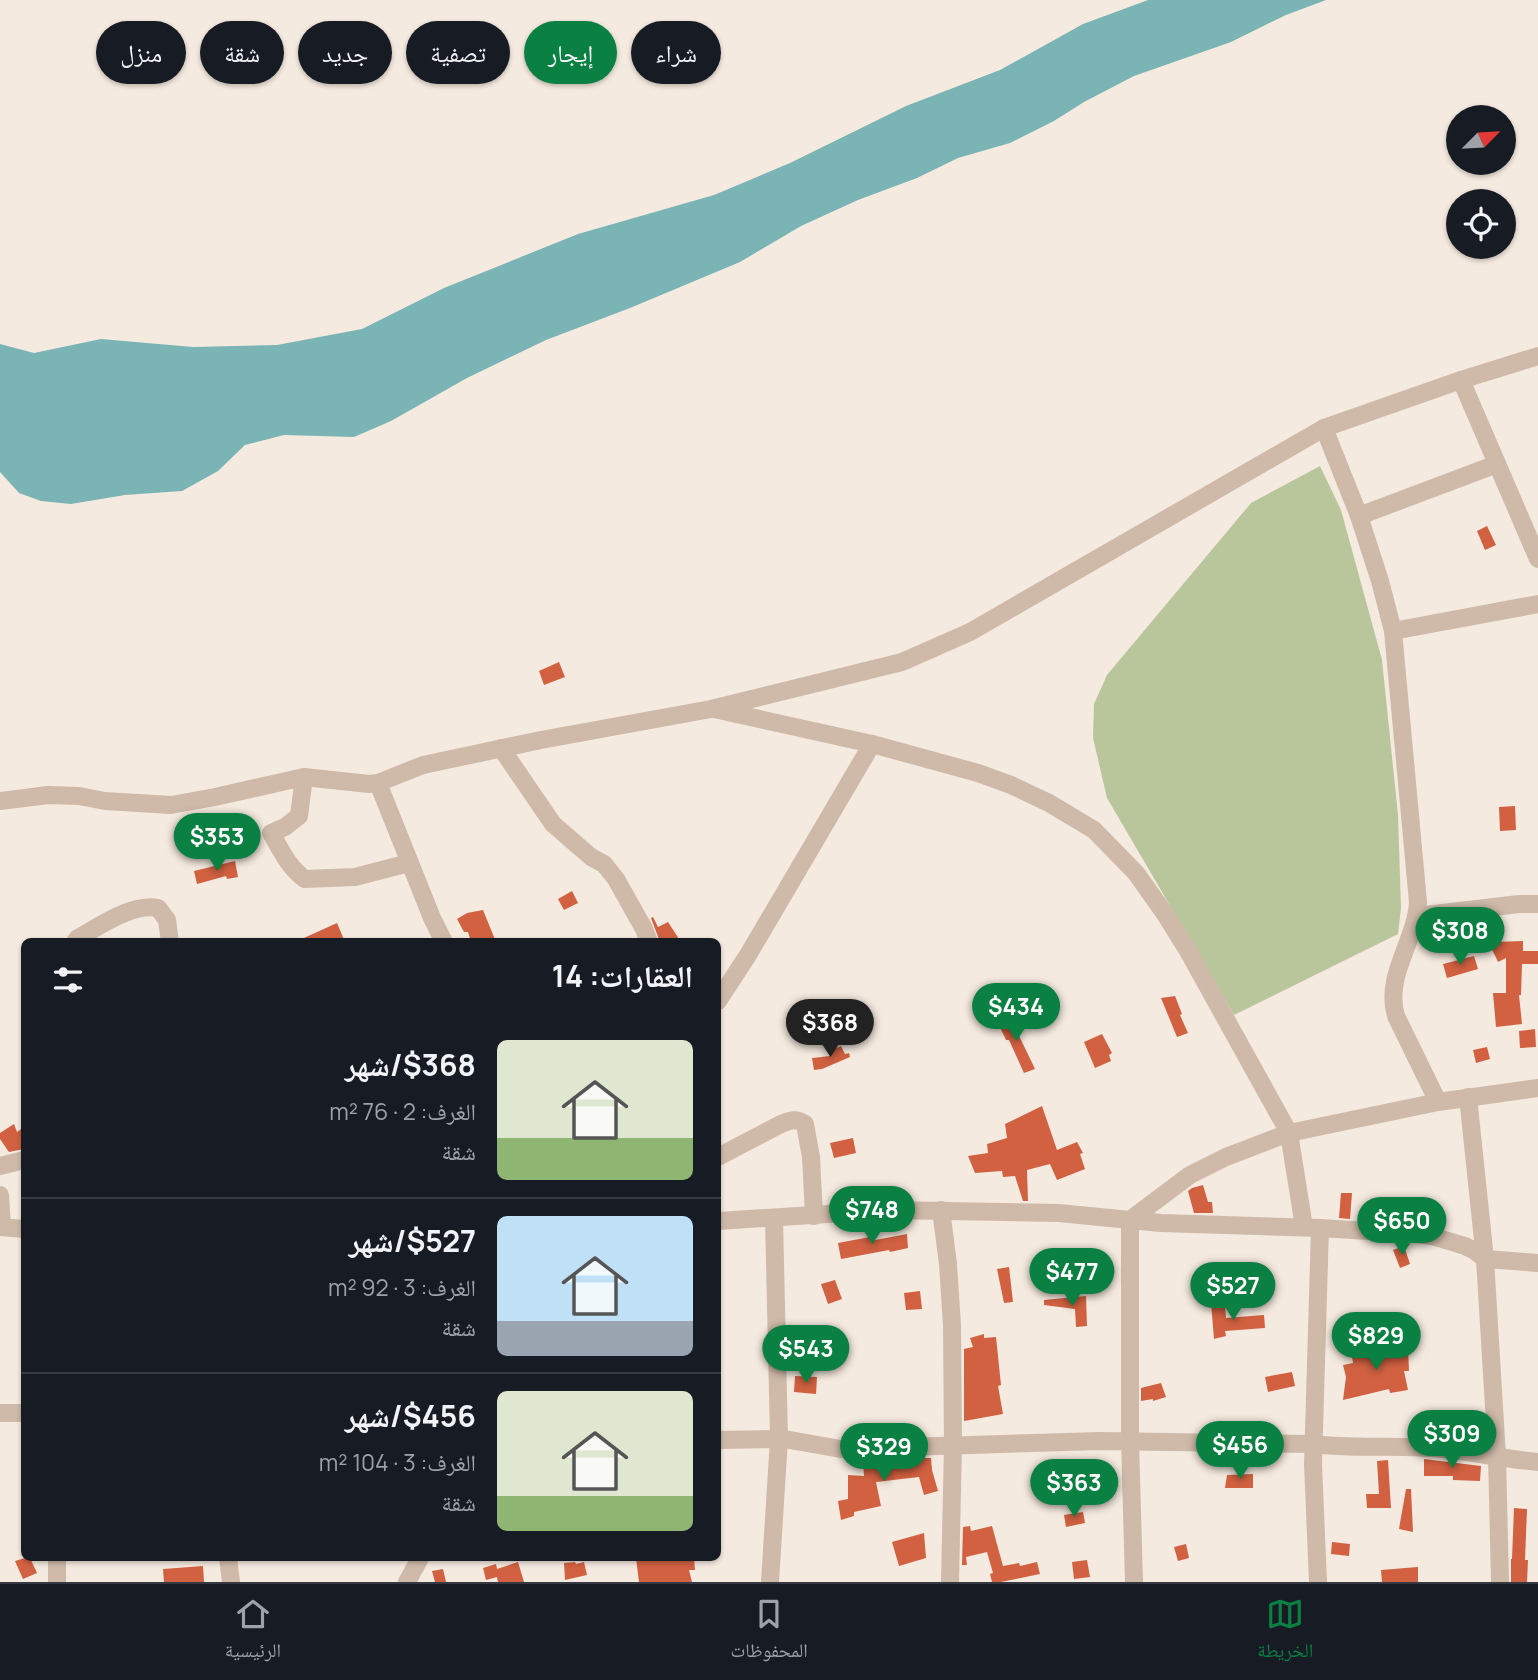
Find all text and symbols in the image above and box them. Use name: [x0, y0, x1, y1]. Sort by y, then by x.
chip: منزل: [96, 21, 186, 84]
chip: شقة: [200, 21, 284, 84]
chip: جديد: [298, 21, 392, 84]
chip: تصفية: [406, 21, 510, 84]
chip: إيجار: [524, 21, 617, 84]
chip: شراء: [631, 21, 721, 84]
north arrow: [1446, 105, 1516, 175]
map controls: [1446, 105, 1516, 259]
button: locate: [1446, 189, 1516, 259]
pin: $353: [176, 814, 258, 873]
text: $353: [190, 820, 244, 852]
pin: $308: [1419, 908, 1501, 967]
text: $308: [1431, 914, 1489, 946]
text: العقارات: 14: [552, 955, 693, 996]
icon: filters: [49, 961, 87, 999]
pin: $434: [975, 984, 1057, 1043]
text: $434: [988, 990, 1044, 1022]
pin: $368: [789, 1000, 871, 1059]
text: $368: [802, 1006, 858, 1038]
text: $368/شهر: [345, 1044, 476, 1085]
icon: home: [553, 1068, 637, 1152]
text: الغرف: 2 · 76 m²: [329, 1095, 476, 1127]
text: شقة: [442, 1135, 476, 1167]
pin: $748: [831, 1186, 913, 1246]
text: $748: [845, 1193, 899, 1225]
pin: $650: [1361, 1198, 1443, 1257]
text: $650: [1373, 1204, 1431, 1236]
text: $527/شهر: [349, 1220, 476, 1261]
icon: home: [553, 1244, 637, 1328]
pin: $477: [1031, 1248, 1113, 1308]
text: $477: [1045, 1255, 1099, 1287]
pin: $527: [1192, 1262, 1274, 1322]
text: $527: [1206, 1269, 1260, 1301]
text: الغرف: 3 · 92 m²: [328, 1271, 476, 1303]
text: شقة: [442, 1311, 476, 1343]
pin: $829: [1335, 1312, 1417, 1372]
text: $829: [1348, 1319, 1404, 1351]
pin: $543: [765, 1326, 847, 1385]
text: $543: [778, 1332, 834, 1364]
text: $456/شهر: [345, 1395, 476, 1436]
pin: $309: [1411, 1410, 1493, 1470]
text: $309: [1423, 1417, 1481, 1449]
icon: home: [553, 1419, 637, 1503]
pin: $456: [1199, 1422, 1281, 1481]
pin: $329: [843, 1424, 925, 1483]
text: $456: [1212, 1428, 1268, 1460]
text: $329: [856, 1430, 912, 1462]
text: الغرف: 3 · 104 m²: [319, 1446, 476, 1478]
pin: $363: [1033, 1460, 1115, 1519]
text: $363: [1046, 1466, 1102, 1498]
text: شقة: [442, 1486, 476, 1518]
tab: الرئيسية: [225, 1595, 281, 1669]
tab: المحفوظات: [731, 1595, 808, 1669]
tab: الخريطة: [1257, 1595, 1313, 1669]

